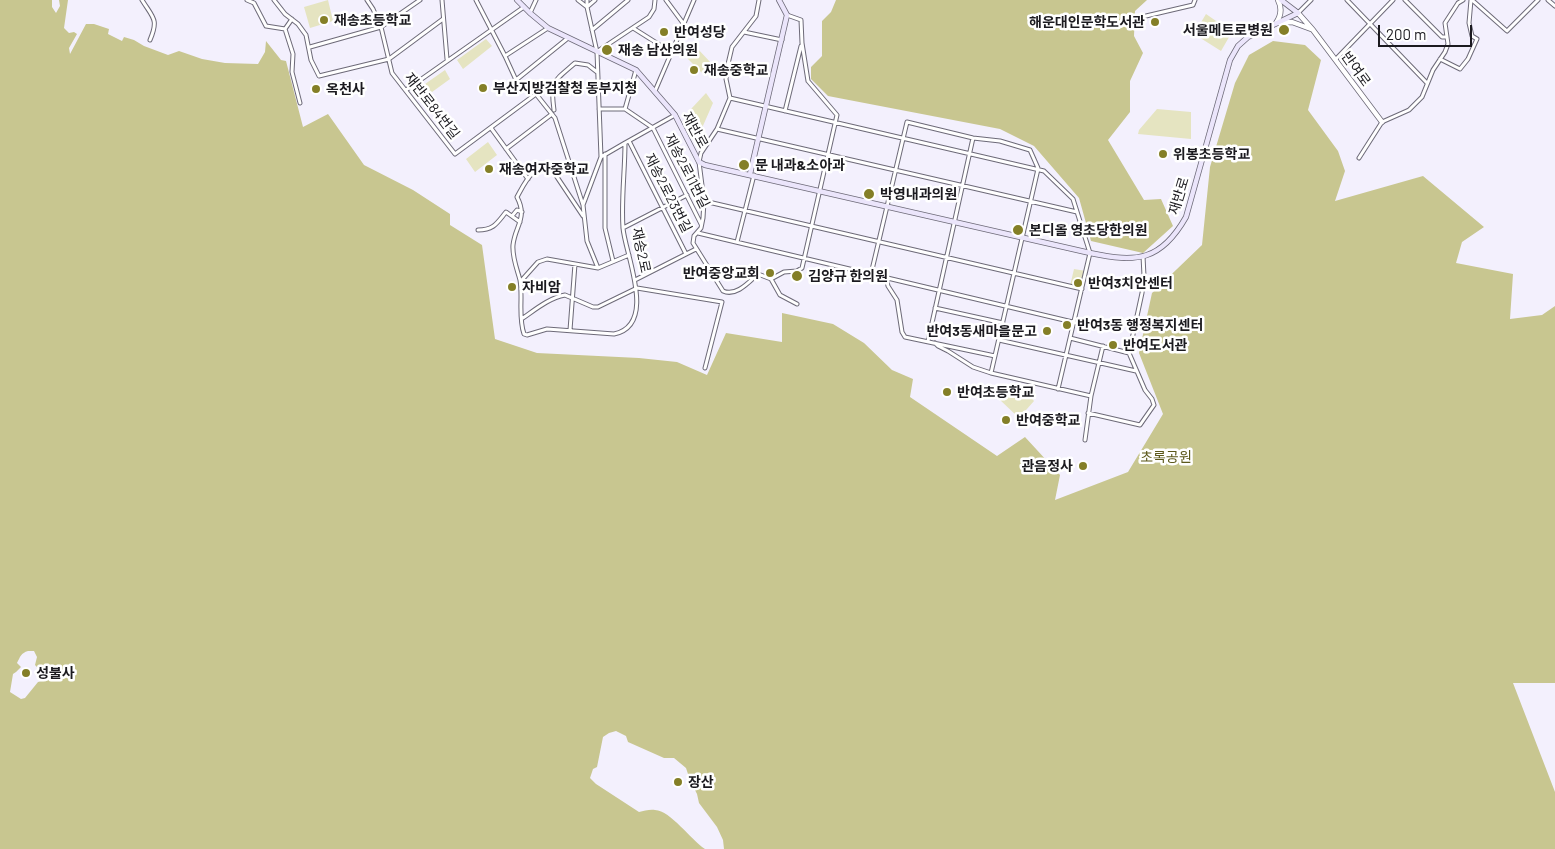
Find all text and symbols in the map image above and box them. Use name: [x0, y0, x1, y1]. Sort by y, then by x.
place label: 재송초등학교: [334, 12, 411, 28]
marker: 재송초등학교: [318, 14, 330, 26]
place label: 해운대인문학도서관: [1029, 14, 1145, 30]
scale bar: [1380, 15, 1474, 47]
marker: 해운대인문학도서관: [1149, 16, 1161, 28]
place label: 서울메트로병원: [1183, 22, 1273, 38]
marker: 서울메트로병원: [1277, 23, 1291, 37]
place label: 반여성당: [674, 24, 726, 40]
text: 200 m: [1386, 25, 1426, 43]
marker: 반여성당: [658, 26, 670, 38]
place label: 재송 남산의원: [618, 42, 698, 58]
marker: 재송 남산의원: [600, 43, 614, 57]
street label: 반여로: [1338, 48, 1374, 90]
place label: 재송중학교: [704, 62, 768, 78]
marker: 재송중학교: [688, 64, 700, 76]
street label: 재반로84번길: [401, 70, 463, 142]
place label: 부산지방검찰청 동부지청: [493, 80, 637, 96]
place label: 옥천사: [326, 81, 365, 97]
marker: 부산지방검찰청 동부지청: [477, 82, 489, 94]
marker: 옥천사: [310, 83, 322, 95]
street label: 재반로: [679, 109, 711, 151]
street label: 재송2로11번길: [661, 131, 713, 211]
place label: 위봉초등학교: [1173, 146, 1250, 162]
marker: 위봉초등학교: [1157, 148, 1169, 160]
street label: 재송2로23번길: [641, 151, 695, 235]
place label: 문 내과&소아과: [755, 157, 845, 173]
marker: 문 내과&소아과: [737, 158, 751, 172]
place label: 재송여자중학교: [499, 161, 589, 177]
marker: 재송여자중학교: [483, 163, 495, 175]
street label: 재반로: [1165, 175, 1193, 217]
place label: 박영내과의원: [880, 186, 957, 202]
marker: 박영내과의원: [862, 187, 876, 201]
place label: 본디올 영초당한의원: [1029, 222, 1148, 238]
marker: 본디올 영초당한의원: [1011, 223, 1025, 237]
street label: 재송2로: [628, 226, 654, 274]
place label: 반여중앙교회: [683, 265, 760, 281]
marker: 반여중앙교회: [764, 267, 776, 279]
place label: 김양규 한의원: [808, 268, 888, 284]
marker: 김양규 한의원: [790, 269, 804, 283]
place label: 반여3치안센터: [1088, 275, 1173, 291]
marker: 반여3치안센터: [1072, 277, 1084, 289]
place label: 자비암: [522, 279, 561, 295]
marker: 자비암: [506, 281, 518, 293]
place label: 반여3동 행정복지센터: [1077, 317, 1203, 333]
marker: 반여3동 행정복지센터: [1061, 319, 1073, 331]
place label: 반여3동새마을문고: [926, 323, 1037, 339]
marker: 반여3동새마을문고: [1041, 325, 1053, 337]
place label: 반여도서관: [1123, 337, 1187, 353]
marker: 반여도서관: [1107, 339, 1119, 351]
place label: 반여초등학교: [957, 384, 1034, 400]
marker: 반여초등학교: [941, 386, 953, 398]
place label: 반여중학교: [1016, 412, 1080, 428]
marker: 반여중학교: [1000, 414, 1012, 426]
park label: 초록공원: [1140, 449, 1192, 465]
place label: 관음정사: [1021, 458, 1073, 474]
marker: 관음정사: [1077, 460, 1089, 472]
place label: 성불사: [36, 665, 75, 681]
marker: 성불사: [20, 667, 32, 679]
place label: 장산: [688, 774, 714, 790]
marker: 장산: [672, 776, 684, 788]

